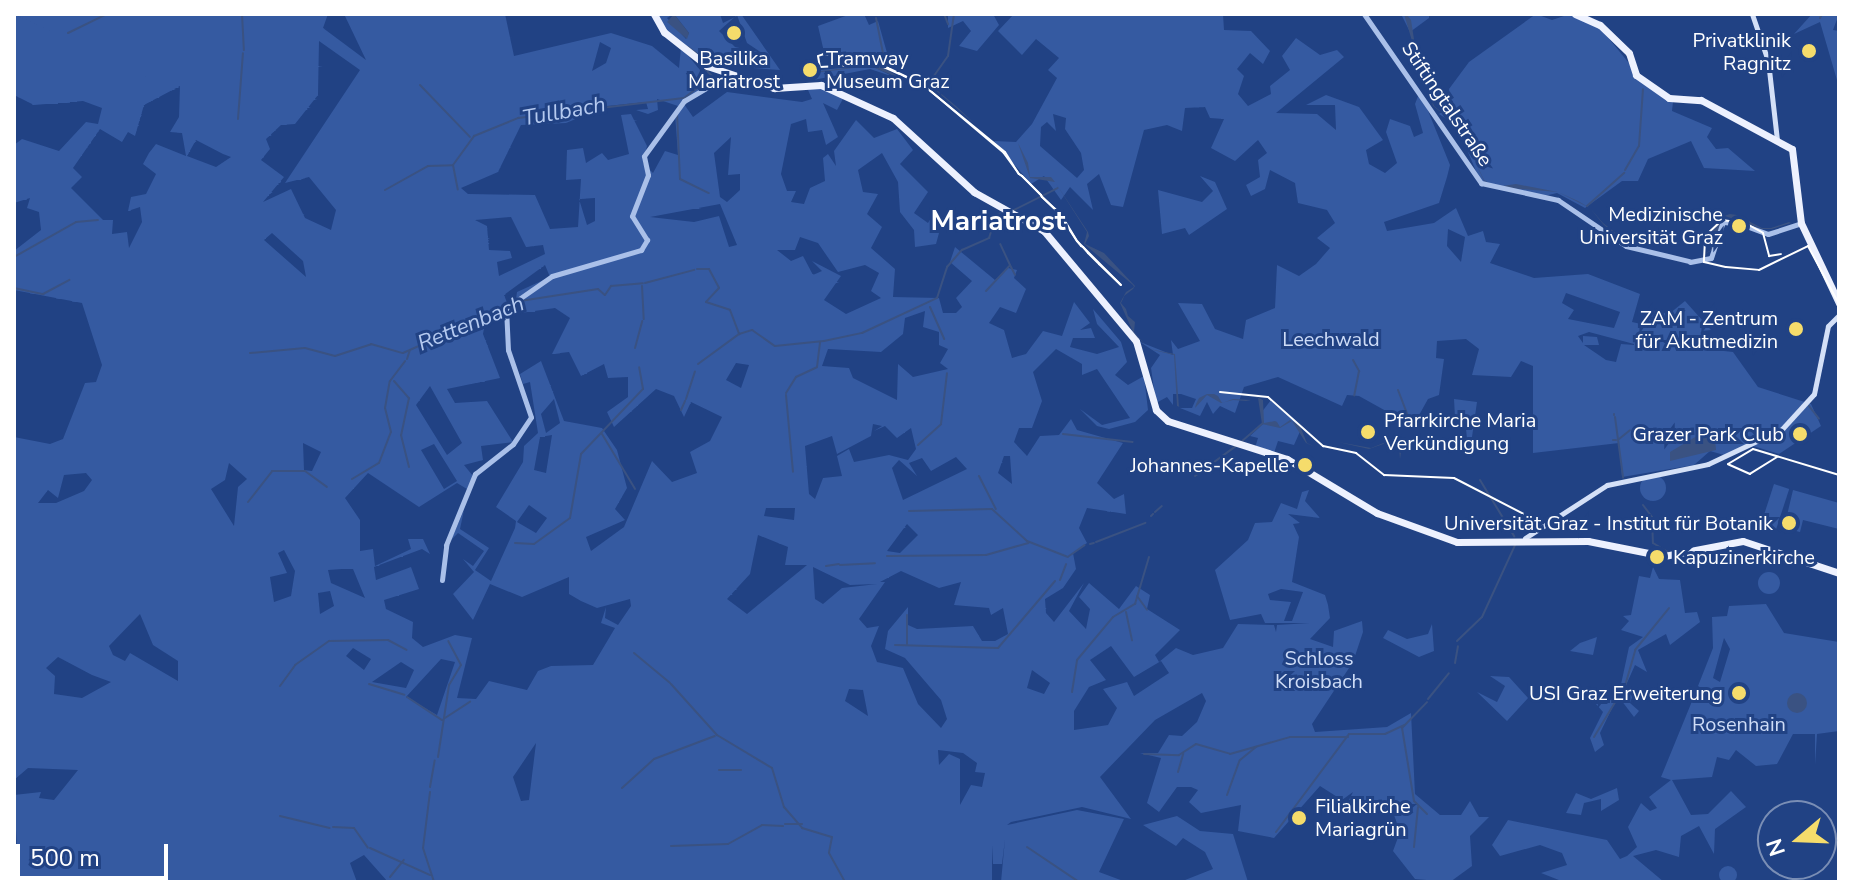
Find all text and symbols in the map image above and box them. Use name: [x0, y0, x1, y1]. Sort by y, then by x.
marker: Basilika Mariatrost: [725, 24, 743, 42]
place label: Privatklinik Ragnitz: [1692, 28, 1791, 75]
street label: Stiftingtalstraße: [1396, 37, 1498, 171]
marker: Privatklinik Ragnitz: [1798, 40, 1820, 62]
place label: Basilika Mariatrost: [688, 46, 780, 93]
place label: Tramway Museum Graz: [826, 46, 949, 93]
marker: Tramway Museum Graz: [801, 61, 819, 79]
water label: Tullbach: [520, 92, 608, 132]
place label: Medizinische Universität Graz: [1579, 202, 1723, 249]
district label: Mariatrost: [931, 204, 1065, 238]
marker: Medizinische Universität Graz: [1730, 217, 1748, 235]
water label: Rettenbach: [414, 291, 528, 357]
place label: ZAM - Zentrum für Akutmedizin: [1636, 306, 1778, 353]
marker: ZAM - Zentrum für Akutmedizin: [1785, 318, 1807, 340]
park label: Leechwald: [1282, 327, 1380, 351]
place label: Pfarrkirche Maria Verkündigung: [1384, 408, 1536, 455]
place label: Grazer Park Club: [1632, 422, 1784, 446]
marker: Pfarrkirche Maria Verkündigung: [1359, 423, 1377, 441]
marker: Grazer Park Club: [1791, 425, 1809, 443]
place label: Johannes-Kapelle: [1130, 453, 1289, 477]
marker: Johannes-Kapelle: [1296, 456, 1314, 474]
place label: Universität Graz - Institut für Botanik: [1444, 511, 1773, 535]
marker: Universität Graz - Institut für Botanik: [1780, 514, 1798, 532]
place label: Kapuzinerkirche: [1673, 545, 1815, 569]
marker: Kapuzinerkirche: [1648, 548, 1666, 566]
park label: Schloss Kroisbach: [1275, 647, 1363, 694]
place label: USI Graz Erweiterung: [1529, 681, 1723, 705]
marker: USI Graz Erweiterung: [1730, 684, 1748, 702]
park label: Rosenhain: [1692, 712, 1786, 736]
place label: Filialkirche Mariagrün: [1315, 794, 1411, 841]
north arrow: [1757, 800, 1837, 880]
marker: Filialkirche Mariagrün: [1290, 809, 1308, 827]
scale bar: [20, 828, 172, 878]
text: N: [1759, 834, 1793, 860]
text: 500 m: [30, 842, 100, 874]

